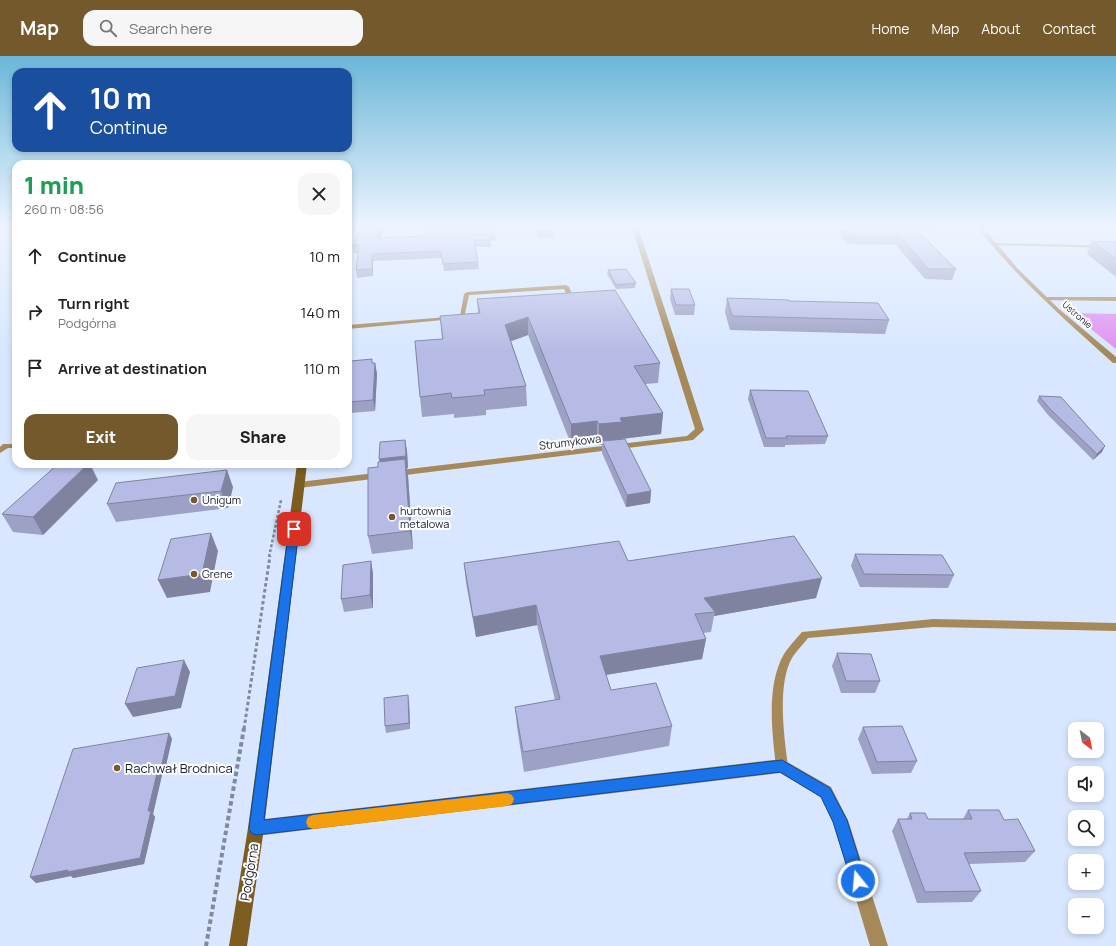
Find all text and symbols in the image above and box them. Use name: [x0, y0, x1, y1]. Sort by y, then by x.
search box: [83, 10, 363, 46]
text: Map: [20, 15, 59, 41]
icon: search: [97, 17, 119, 39]
text: Search here: [129, 18, 212, 39]
text: Home: [872, 19, 909, 38]
text: Map: [931, 19, 959, 38]
text: About: [981, 19, 1021, 38]
text: Contact: [1043, 19, 1096, 38]
text: 10 m: [90, 79, 151, 117]
icon: ahead: [24, 84, 76, 136]
text: Continue: [90, 115, 168, 139]
text: 1 min: [24, 168, 84, 201]
button: close: [298, 173, 340, 215]
text: 260 m · 08:56: [24, 200, 104, 218]
icon: ahead: [24, 245, 46, 267]
text: Continue: [58, 246, 126, 267]
text: 10 m: [309, 246, 340, 267]
text: Turn right: [58, 293, 129, 314]
street label: Ustronie: [1060, 298, 1095, 331]
icon: right: [24, 301, 46, 323]
text: 140 m: [300, 302, 340, 323]
text: Podgórna: [58, 314, 116, 332]
icon: arrive: [24, 357, 46, 379]
text: Arrive at destination: [58, 358, 207, 379]
text: 110 m: [303, 358, 340, 379]
button: Exit: [24, 414, 178, 460]
button: Share: [186, 414, 340, 460]
street label: Strumykowa: [538, 430, 602, 453]
place label: Unigum: [202, 492, 241, 507]
marker: Unigum: [189, 495, 199, 505]
place label: hurtownia metalowa: [400, 503, 451, 531]
pin: [277, 512, 311, 546]
marker: hurtownia metalowa: [387, 512, 397, 522]
icon: arrive: [283, 518, 305, 540]
place label: Grene: [202, 566, 233, 581]
marker: Grene: [189, 569, 199, 579]
north arrow: [1068, 722, 1104, 758]
map controls: [1068, 722, 1104, 934]
place label: Rachwał Brodnica: [125, 759, 233, 777]
marker: Rachwał Brodnica: [112, 763, 122, 773]
button: sound: [1068, 766, 1104, 802]
button: search: [1068, 810, 1104, 846]
street label: Podgórna: [236, 842, 262, 902]
button: +: [1068, 854, 1104, 890]
position arrow: [837, 860, 879, 902]
button: −: [1068, 898, 1104, 934]

